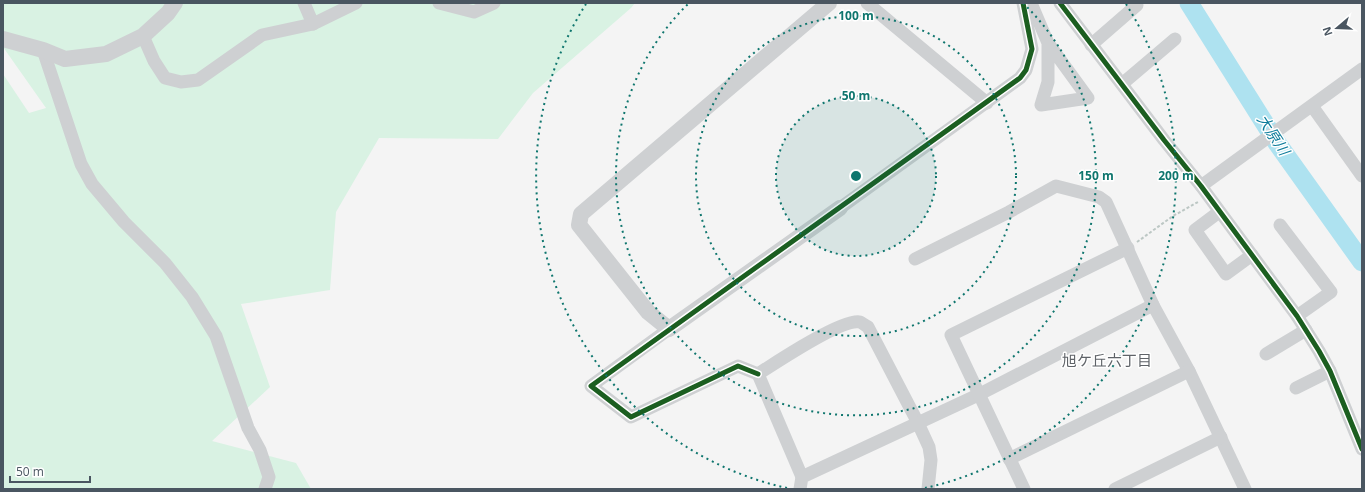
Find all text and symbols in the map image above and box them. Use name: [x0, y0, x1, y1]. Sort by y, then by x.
text: 100 m: [838, 7, 874, 24]
north arrow: [1317, 8, 1357, 48]
text: N: [1319, 25, 1336, 38]
text: 50 m: [842, 87, 870, 104]
water label: 大原川: [1253, 110, 1296, 160]
text: 150 m: [1078, 167, 1114, 184]
text: 200 m: [1158, 167, 1194, 184]
centre of rings: [849, 169, 863, 183]
district label: 旭ケ丘六丁目: [1062, 350, 1152, 370]
scale bar: [10, 458, 90, 484]
text: 50 m: [16, 463, 44, 480]

